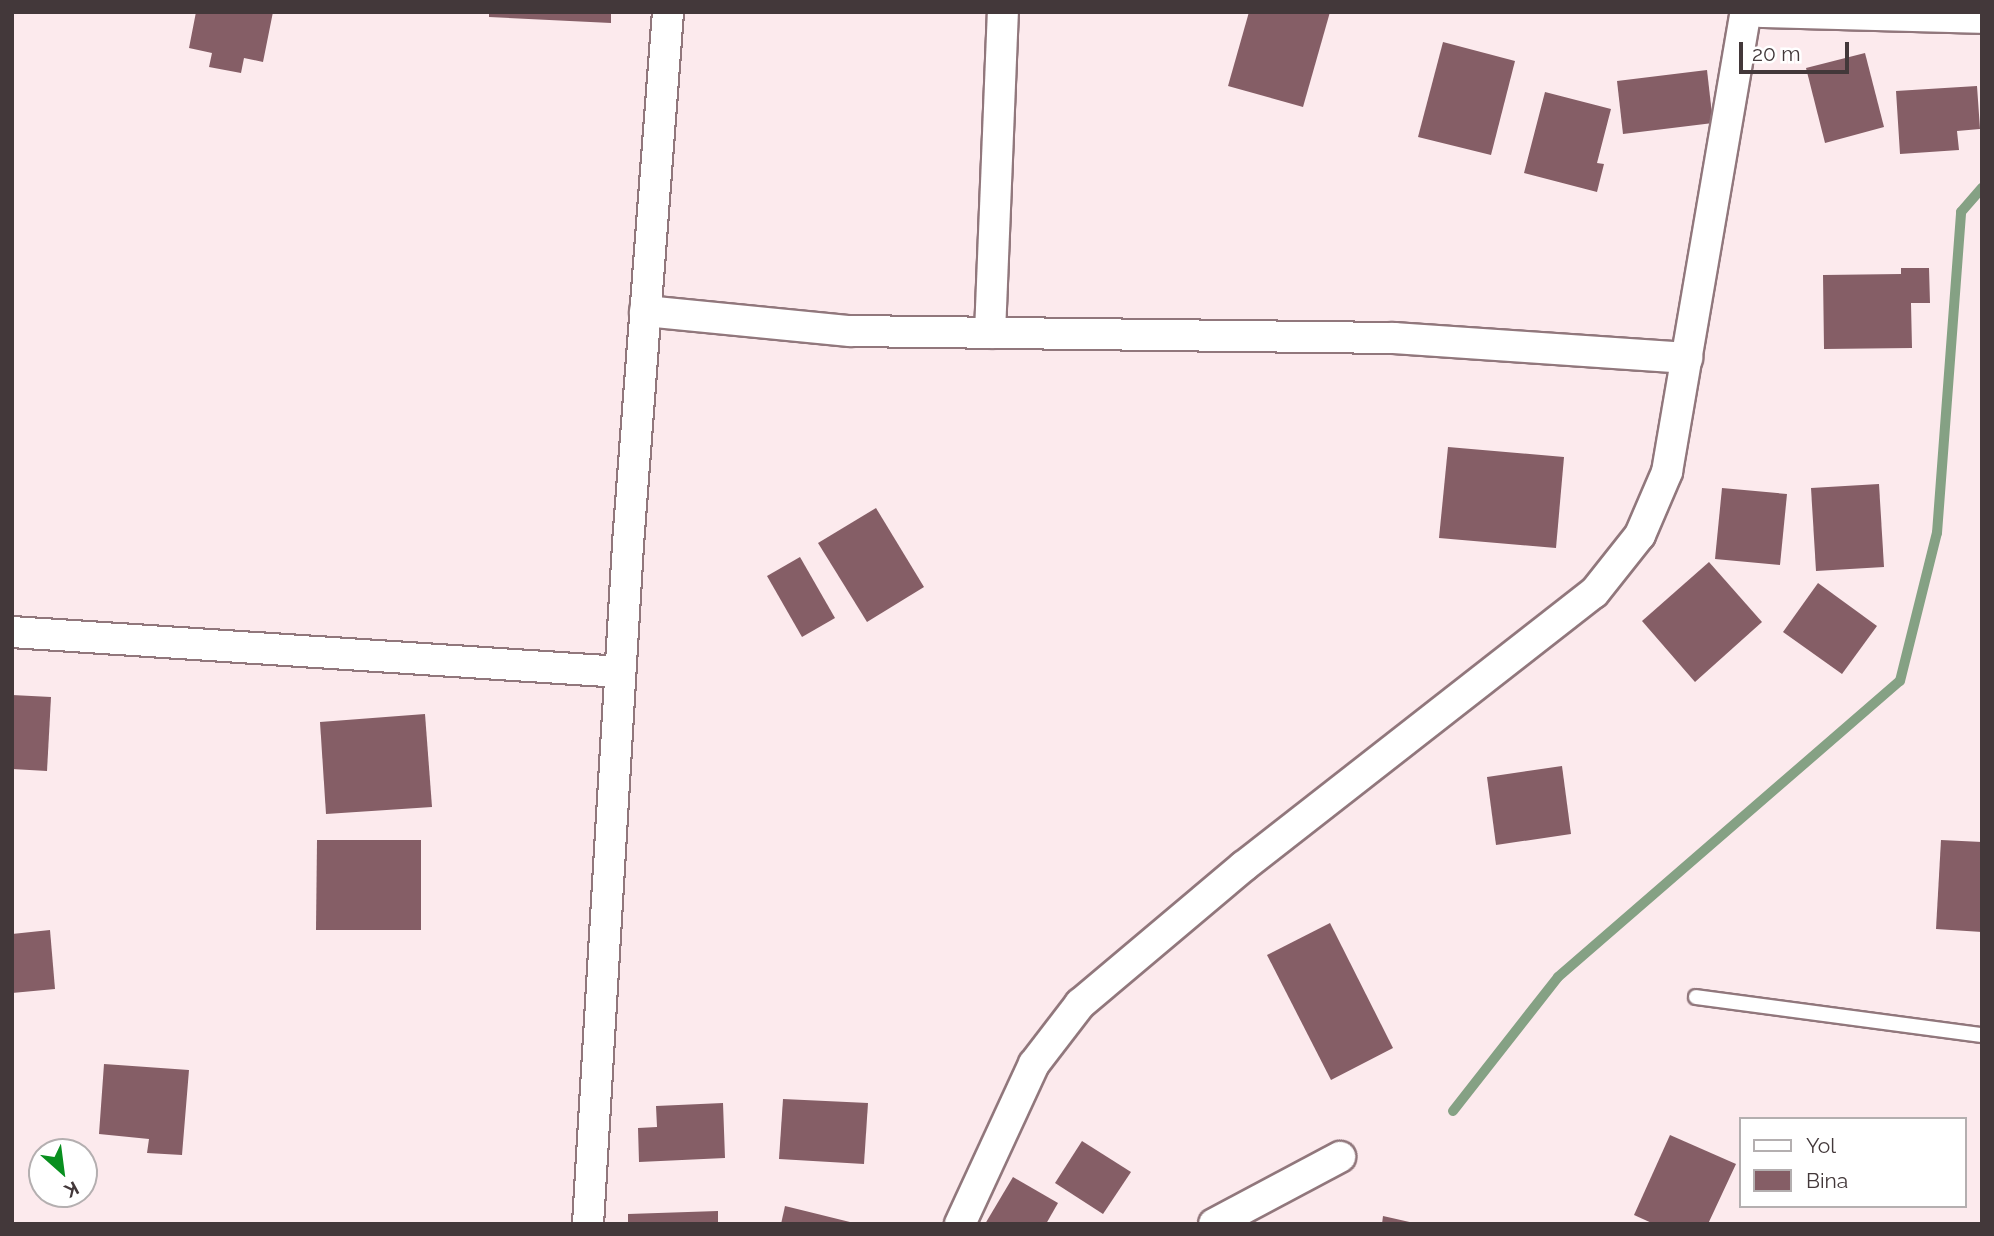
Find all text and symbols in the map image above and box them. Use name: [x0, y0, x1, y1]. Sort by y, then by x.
scale bar: [1742, 28, 1852, 72]
text: 20 m: [1752, 41, 1800, 66]
legend: [1738, 1117, 1966, 1208]
text: Yol: [1806, 1133, 1836, 1158]
north arrow: [28, 1138, 98, 1208]
text: Bina: [1806, 1168, 1848, 1193]
text: K: [61, 1177, 83, 1202]

